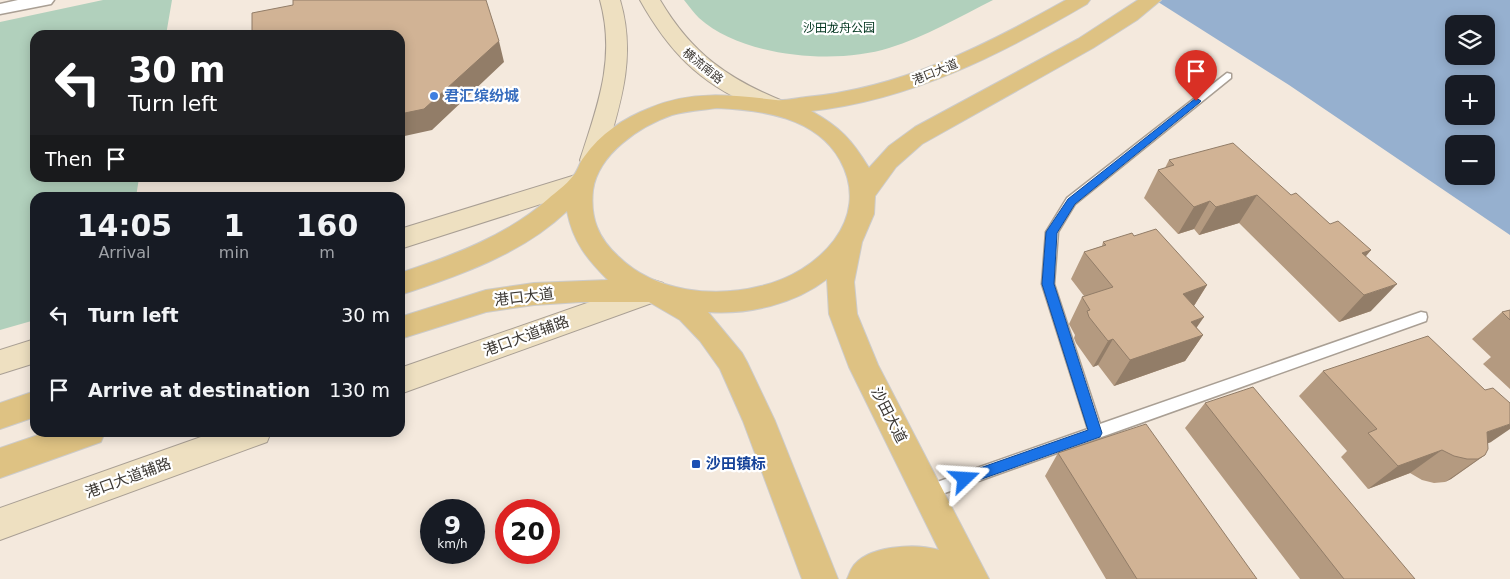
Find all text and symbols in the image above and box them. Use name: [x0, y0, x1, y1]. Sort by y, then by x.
map controls: [1445, 15, 1495, 185]
button: layers: [1445, 15, 1495, 65]
park label: 沙田龙舟公园: [803, 21, 875, 35]
street label: 横流南路: [680, 45, 726, 87]
icon: left: [45, 50, 110, 115]
text: 30 m: [128, 50, 225, 90]
pin: [1175, 50, 1217, 101]
street label: 港口大道: [910, 57, 960, 87]
icon: arrive: [1182, 57, 1210, 85]
button: +: [1445, 75, 1495, 125]
place label: 君汇缤纷城: [444, 87, 519, 105]
marker: 君汇缤纷城: [428, 90, 440, 102]
text: Turn left: [128, 91, 217, 116]
button: −: [1445, 135, 1495, 185]
icon: arrive: [102, 145, 130, 173]
text: Then: [45, 148, 92, 170]
text: 14:05: [77, 208, 172, 243]
text: 1: [223, 208, 244, 243]
text: 160: [296, 208, 358, 243]
text: Arrival: [98, 243, 150, 262]
text: min: [219, 243, 249, 262]
text: m: [319, 243, 335, 262]
street label: 港口大道: [493, 284, 555, 310]
icon: left: [45, 301, 73, 329]
text: Turn left: [88, 304, 179, 326]
text: 30 m: [341, 304, 390, 326]
street label: 港口大道辅路: [481, 312, 571, 360]
icon: arrive: [45, 376, 73, 404]
text: Arrive at destination: [88, 379, 310, 401]
text: 130 m: [329, 379, 390, 401]
street label: 沙田大道: [867, 384, 911, 446]
position arrow: [938, 452, 990, 504]
street label: 港口大道辅路: [83, 454, 173, 502]
place label: 沙田镇标: [706, 455, 766, 473]
marker: 沙田镇标: [690, 458, 702, 470]
speed limit sign: 20: [495, 499, 560, 564]
text: 9: [444, 511, 461, 540]
text: km/h: [437, 537, 468, 551]

